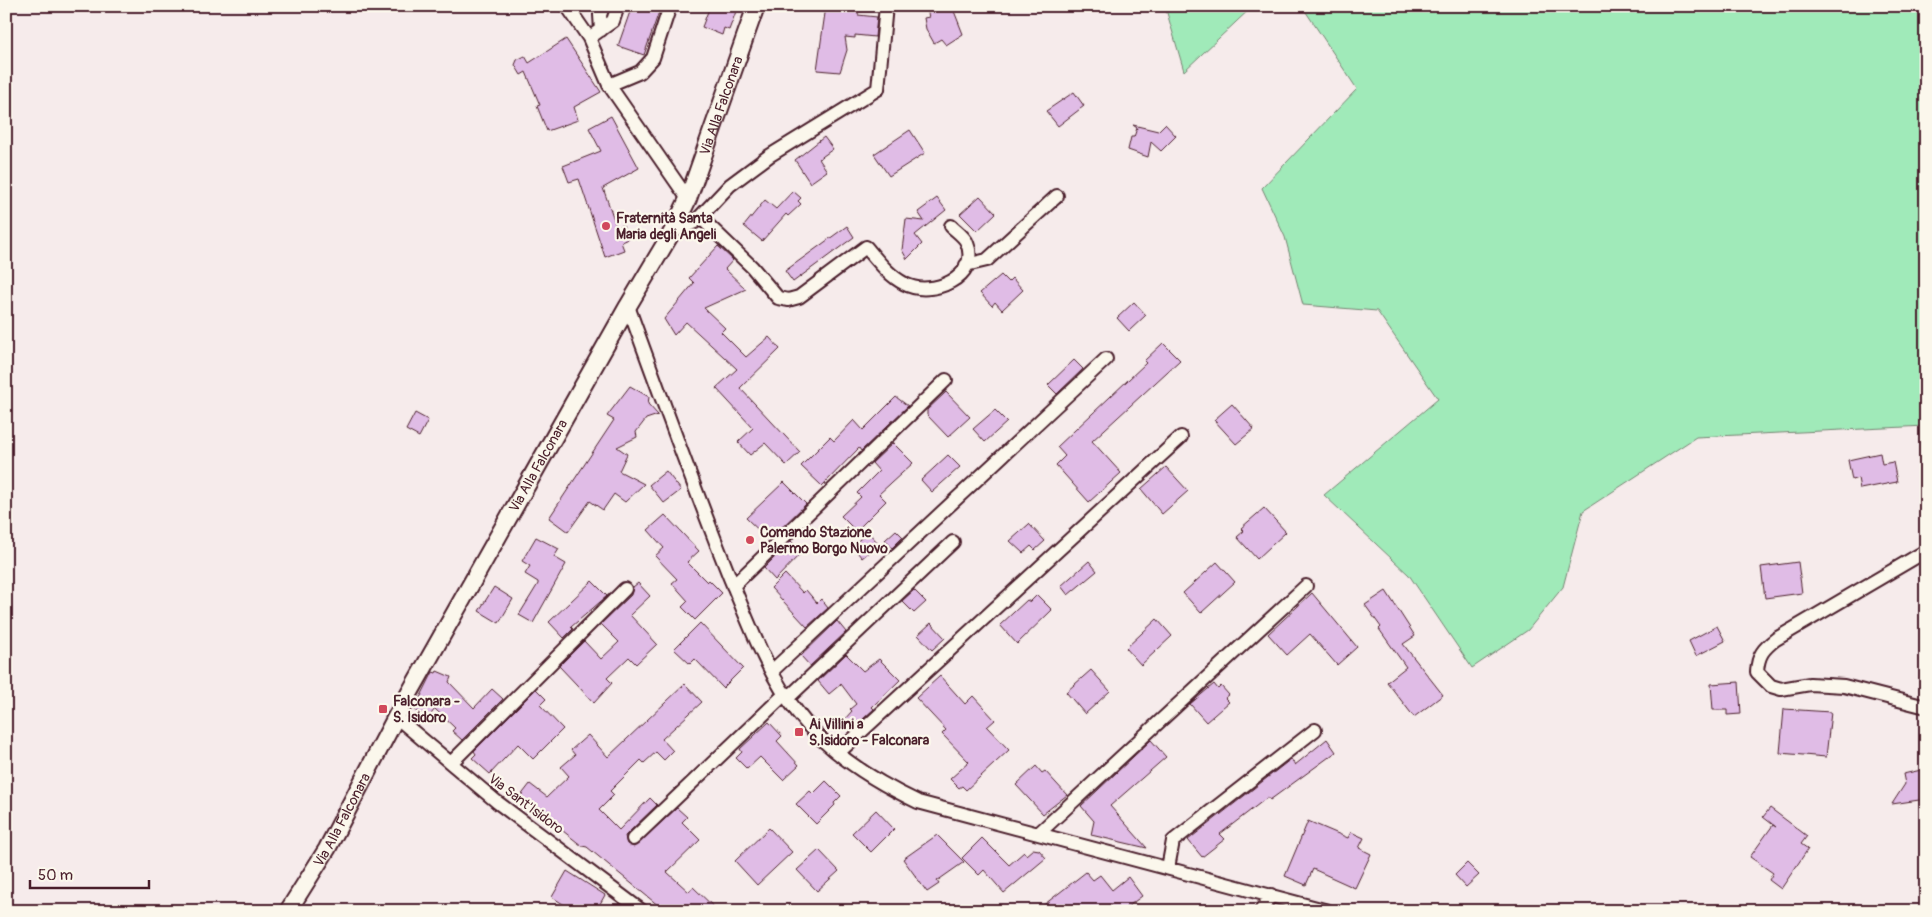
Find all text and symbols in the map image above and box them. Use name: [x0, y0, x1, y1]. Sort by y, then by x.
street label: Via Alla Falconara: [696, 54, 746, 157]
place label: Fraternità Santa Maria degli Angeli: [616, 210, 717, 243]
marker: Fraternità Santa Maria degli Angeli: [600, 220, 612, 232]
street label: Via Alla Falconara: [505, 416, 571, 515]
place label: Comando Stazione Palermo Borgo Nuovo: [760, 524, 888, 557]
marker: Comando Stazione Palermo Borgo Nuovo: [744, 534, 756, 546]
place label: Falconara - S. Isidoro: [393, 693, 460, 726]
marker: Falconara - S. Isidoro: [377, 703, 389, 715]
place label: Ai Villini a S.Isidoro - Falconara: [809, 716, 930, 749]
marker: Ai Villini a S.Isidoro - Falconara: [793, 726, 805, 738]
street label: Via Alla Falconara: [310, 770, 374, 870]
street label: Via Sant'Isidoro: [485, 770, 567, 838]
scale bar: [30, 857, 149, 889]
text: 50 m: [38, 866, 73, 885]

